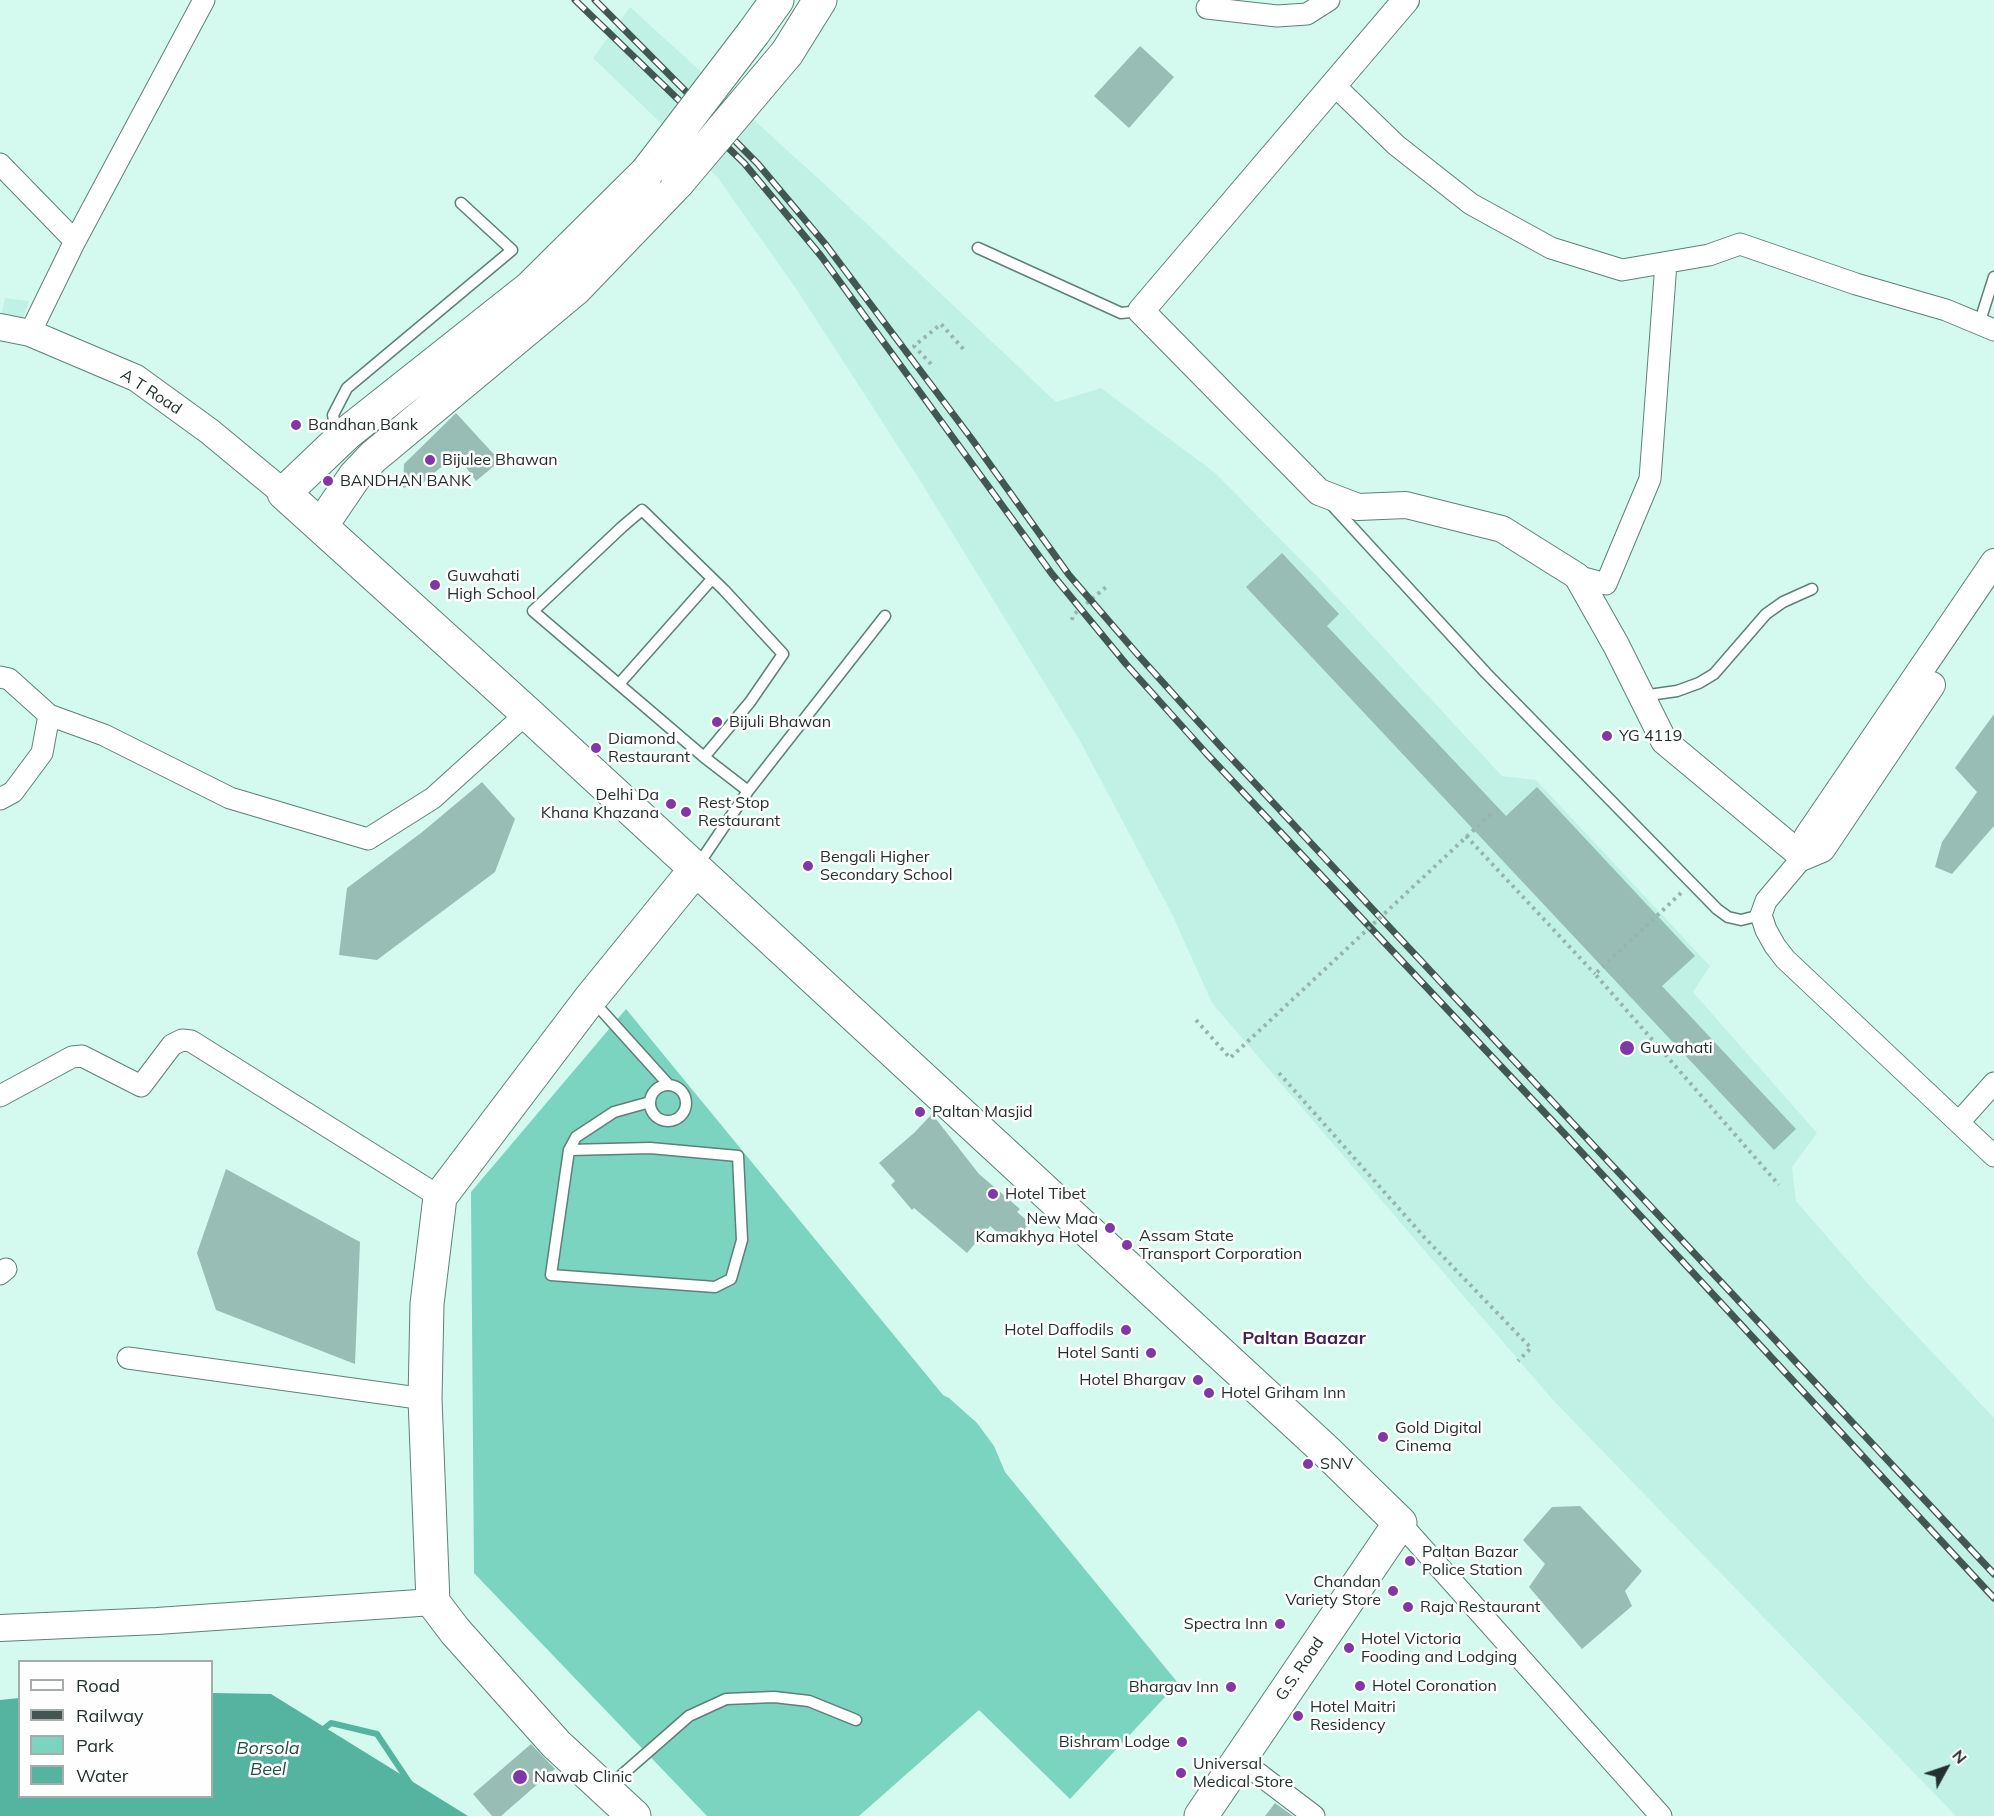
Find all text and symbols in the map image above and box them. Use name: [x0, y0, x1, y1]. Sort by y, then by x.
street label: A T Road: [117, 365, 185, 419]
place label: Bandhan Bank: [308, 415, 418, 435]
marker: Bandhan Bank: [289, 418, 303, 432]
place label: Bijulee Bhawan: [442, 450, 558, 470]
marker: Bijulee Bhawan: [423, 453, 437, 467]
place label: BANDHAN BANK: [340, 471, 471, 491]
marker: BANDHAN BANK: [321, 474, 335, 488]
place label: Guwahati High School: [447, 566, 536, 604]
marker: Guwahati High School: [428, 578, 442, 592]
place label: Bijuli Bhawan: [729, 712, 831, 732]
marker: Bijuli Bhawan: [710, 715, 724, 729]
place label: YG 4119: [1619, 726, 1682, 746]
place label: Diamond Restaurant: [608, 729, 690, 767]
marker: YG 4119: [1600, 729, 1614, 743]
marker: Diamond Restaurant: [589, 741, 603, 755]
place label: Delhi Da Khana Khazana: [541, 785, 659, 823]
place label: Rest Stop Restaurant: [698, 793, 780, 831]
marker: Delhi Da Khana Khazana: [664, 797, 678, 811]
marker: Rest Stop Restaurant: [679, 805, 693, 819]
place label: Bengali Higher Secondary School: [820, 847, 952, 885]
marker: Bengali Higher Secondary School: [801, 859, 815, 873]
place label: Guwahati: [1640, 1038, 1713, 1058]
marker: Guwahati: [1618, 1039, 1636, 1057]
place label: Paltan Masjid: [932, 1102, 1033, 1122]
marker: Paltan Masjid: [913, 1105, 927, 1119]
place label: Hotel Tibet: [1005, 1184, 1086, 1204]
marker: Hotel Tibet: [986, 1187, 1000, 1201]
place label: New Maa Kamakhya Hotel: [976, 1209, 1098, 1247]
marker: New Maa Kamakhya Hotel: [1103, 1221, 1117, 1235]
place label: Assam State Transport Corporation: [1139, 1226, 1302, 1264]
marker: Assam State Transport Corporation: [1120, 1238, 1134, 1252]
place label: Hotel Daffodils: [1004, 1320, 1114, 1340]
marker: Hotel Daffodils: [1119, 1323, 1133, 1337]
district label: Paltan Baazar: [1242, 1328, 1366, 1350]
place label: Hotel Santi: [1057, 1343, 1139, 1363]
marker: Hotel Santi: [1144, 1346, 1158, 1360]
place label: Hotel Bhargav: [1079, 1370, 1186, 1390]
marker: Hotel Bhargav: [1191, 1373, 1205, 1387]
place label: Hotel Griham Inn: [1221, 1383, 1346, 1403]
marker: Hotel Griham Inn: [1202, 1386, 1216, 1400]
place label: Gold Digital Cinema: [1395, 1418, 1482, 1456]
marker: Gold Digital Cinema: [1376, 1430, 1390, 1444]
place label: SNV: [1320, 1454, 1353, 1474]
marker: SNV: [1301, 1457, 1315, 1471]
place label: Paltan Bazar Police Station: [1422, 1542, 1523, 1580]
marker: Paltan Bazar Police Station: [1403, 1554, 1417, 1568]
place label: Chandan Variety Store: [1285, 1572, 1381, 1610]
marker: Chandan Variety Store: [1386, 1584, 1400, 1598]
place label: Raja Restaurant: [1420, 1597, 1540, 1617]
marker: Raja Restaurant: [1401, 1600, 1415, 1614]
place label: Spectra Inn: [1184, 1614, 1268, 1634]
marker: Spectra Inn: [1273, 1617, 1287, 1631]
place label: Hotel Victoria Fooding and Lodging: [1361, 1629, 1517, 1667]
street label: G.S. Road: [1272, 1634, 1328, 1704]
marker: Hotel Victoria Fooding and Lodging: [1342, 1641, 1356, 1655]
legend: [18, 1660, 213, 1798]
text: Road: [76, 1674, 120, 1697]
place label: Hotel Coronation: [1372, 1676, 1497, 1696]
place label: Bhargav Inn: [1129, 1677, 1219, 1697]
marker: Hotel Coronation: [1353, 1679, 1367, 1693]
marker: Bhargav Inn: [1224, 1680, 1238, 1694]
place label: Hotel Maitri Residency: [1310, 1697, 1396, 1735]
text: Railway: [76, 1704, 144, 1727]
marker: Hotel Maitri Residency: [1291, 1709, 1305, 1723]
place label: Bishram Lodge: [1059, 1732, 1170, 1752]
text: Park: [76, 1734, 114, 1757]
marker: Bishram Lodge: [1175, 1735, 1189, 1749]
water label: Borsola Beel: [236, 1738, 300, 1780]
north arrow: [1916, 1738, 1976, 1798]
text: N: [1948, 1745, 1971, 1767]
place label: Universal Medical Store: [1193, 1754, 1293, 1792]
text: Water: [76, 1764, 128, 1787]
marker: Universal Medical Store: [1174, 1766, 1188, 1780]
place label: Nawab Clinic: [534, 1767, 632, 1787]
marker: Nawab Clinic: [511, 1768, 529, 1786]

